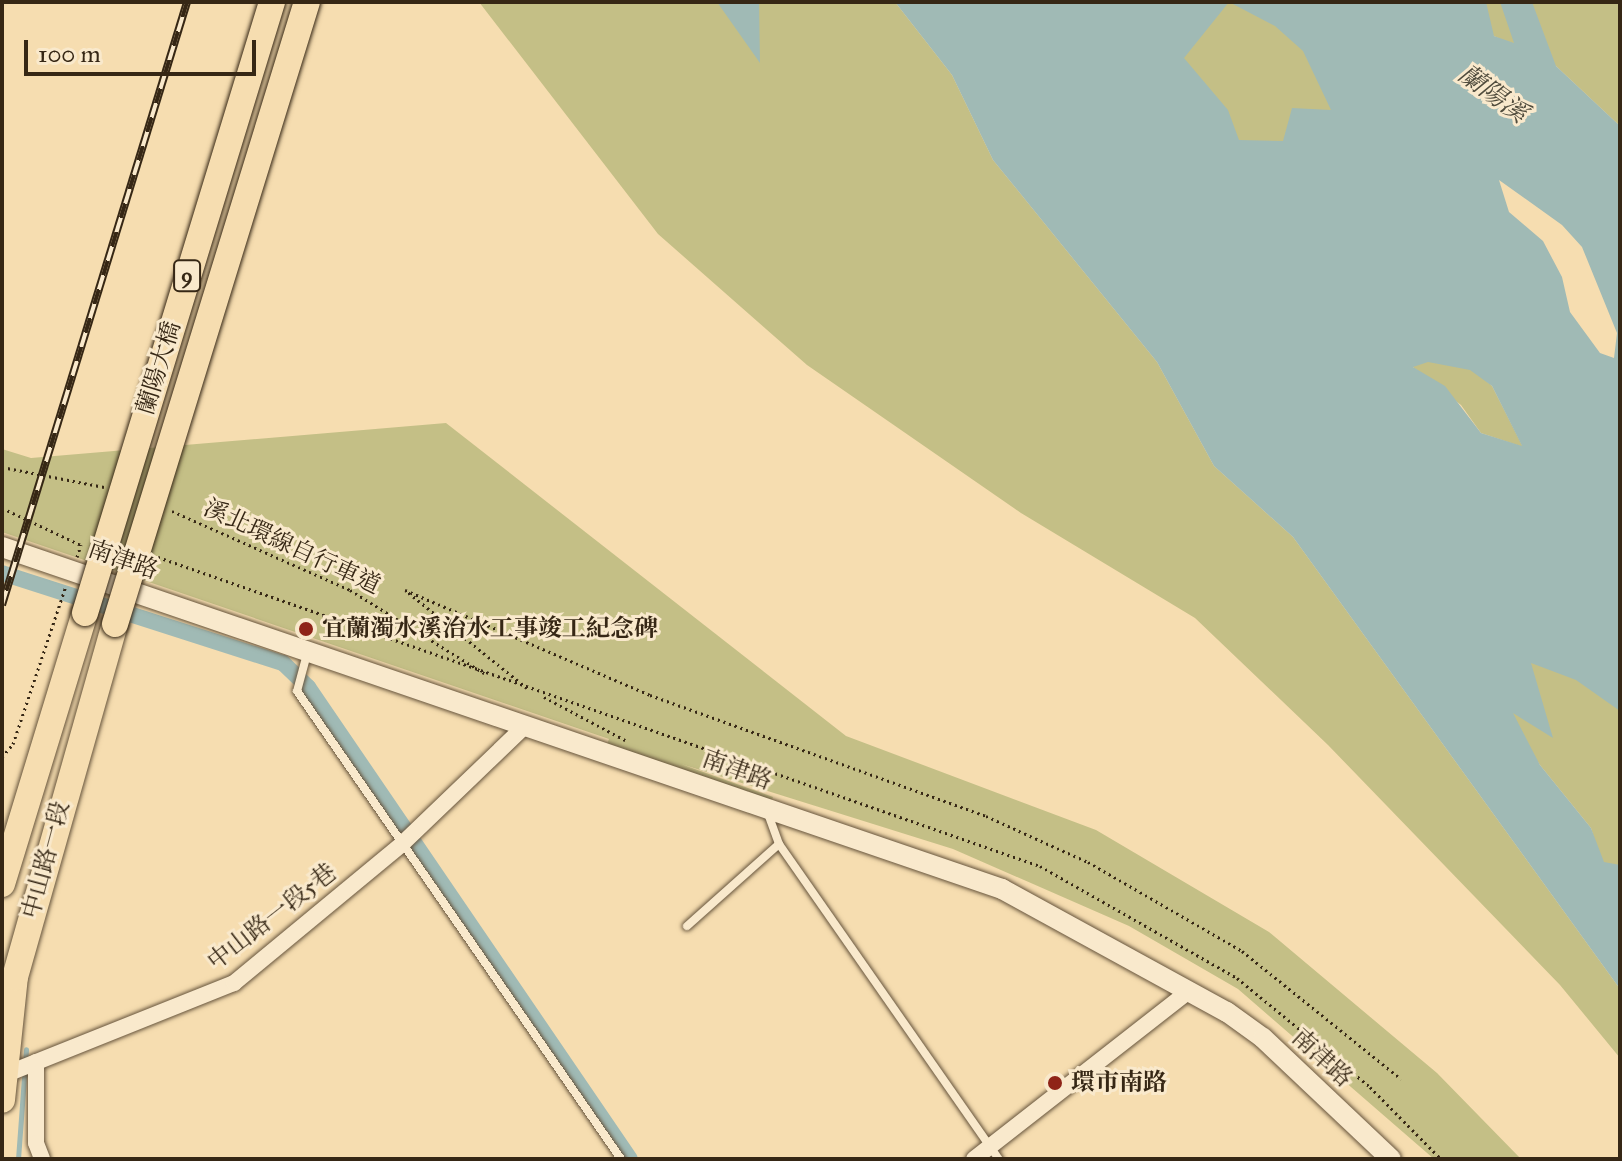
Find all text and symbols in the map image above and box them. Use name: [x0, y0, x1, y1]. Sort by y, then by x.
scale bar: [28, 24, 260, 74]
text: 100 m: [38, 39, 101, 69]
water label: 蘭陽溪: [1452, 58, 1534, 130]
road number: 9: [173, 258, 201, 294]
street label: 蘭陽大橋: [131, 318, 187, 418]
street label: 溪北環線自行車道: [199, 493, 385, 601]
street label: 南津路: [84, 535, 162, 585]
place label: 宜蘭濁水溪治水工事竣工紀念碑: [322, 615, 658, 643]
marker: 宜蘭濁水溪治水工事竣工紀念碑: [297, 620, 315, 638]
street label: 南津路: [698, 744, 776, 796]
street label: 中山路一段: [17, 798, 75, 922]
street label: 中山路一段5巷: [202, 858, 342, 976]
street label: 南津路: [1286, 1023, 1358, 1093]
place label: 環市南路: [1071, 1069, 1167, 1097]
marker: 環市南路: [1046, 1074, 1064, 1092]

